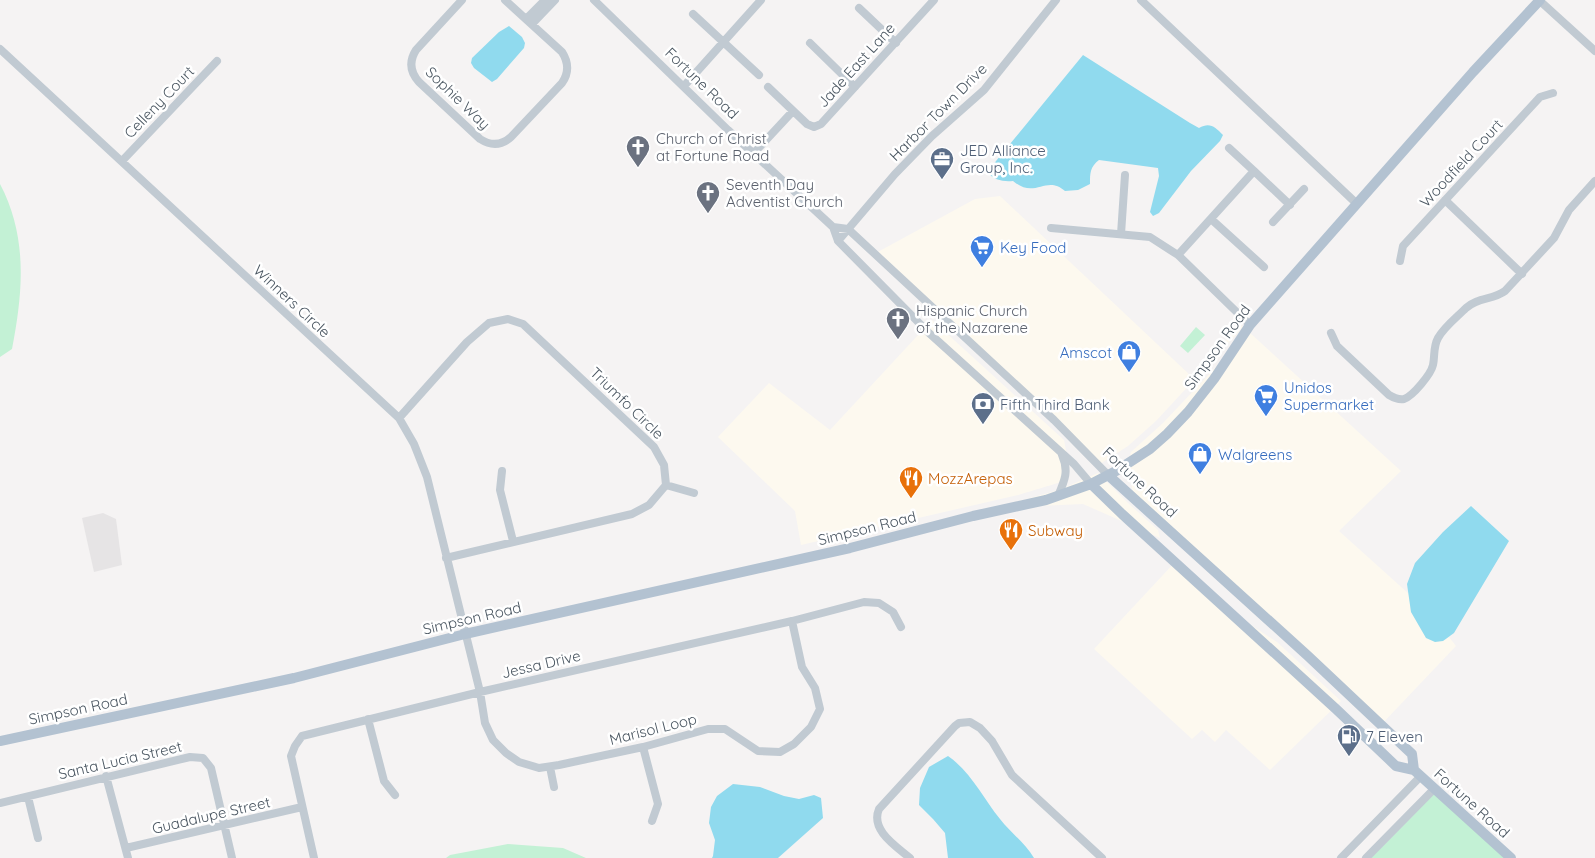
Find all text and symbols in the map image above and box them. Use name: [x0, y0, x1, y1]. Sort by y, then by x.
street label: Jade East Lane: [813, 19, 899, 111]
street label: Fortune Road: [661, 43, 743, 123]
street label: Harbor Town Drive: [885, 59, 991, 165]
street label: Celleny Court: [120, 62, 198, 142]
street label: Sophie Way: [422, 62, 494, 134]
street label: Woodfield Court: [1415, 115, 1507, 211]
place label: Church of Christ at Fortune Road: [656, 129, 769, 165]
church icon: Church of Christ at Fortune Road: [625, 134, 651, 168]
place label: JED Alliance Group, Inc.: [960, 141, 1046, 177]
office icon: JED Alliance Group, Inc.: [929, 146, 955, 180]
place label: Seventh Day Adventist Church: [726, 175, 843, 211]
church icon: Seventh Day Adventist Church: [695, 180, 721, 214]
supermarket icon: Key Food: [969, 234, 995, 268]
place label: Key Food: [1000, 238, 1066, 257]
street label: Winners Circle: [250, 260, 334, 342]
place label: Hispanic Church of the Nazarene: [916, 301, 1028, 337]
street label: Simpson Road: [1180, 301, 1254, 393]
church icon: Hispanic Church of the Nazarene: [885, 306, 911, 340]
shop icon: Amscot: [1116, 339, 1142, 373]
place label: Amscot: [1060, 343, 1112, 362]
street label: Triumfo Circle: [586, 363, 668, 443]
place label: Unidos Supermarket: [1284, 378, 1374, 414]
supermarket icon: Unidos Supermarket: [1253, 383, 1279, 417]
bank icon: Fifth Third Bank: [970, 391, 996, 425]
place label: Fifth Third Bank: [1000, 395, 1110, 414]
shop icon: Walgreens: [1187, 441, 1213, 475]
street label: Fortune Road: [1099, 443, 1181, 521]
place label: Walgreens: [1218, 445, 1292, 464]
restaurant icon: MozzArepas: [898, 465, 924, 499]
place label: MozzArepas: [928, 469, 1013, 488]
street label: Simpson Road: [816, 507, 918, 549]
restaurant icon: Subway: [998, 517, 1024, 551]
place label: Subway: [1028, 521, 1083, 540]
street label: Simpson Road: [421, 597, 523, 639]
street label: Jessa Drive: [500, 646, 582, 682]
street label: Simpson Road: [27, 689, 129, 729]
street label: Marisol Loop: [607, 709, 699, 749]
fuel station icon: 7 Eleven: [1336, 723, 1362, 757]
place label: 7 Eleven: [1366, 727, 1423, 746]
street label: Santa Lucia Street: [56, 737, 184, 783]
street label: Fortune Road: [1430, 764, 1514, 842]
street label: Guadalupe Street: [150, 792, 272, 838]

